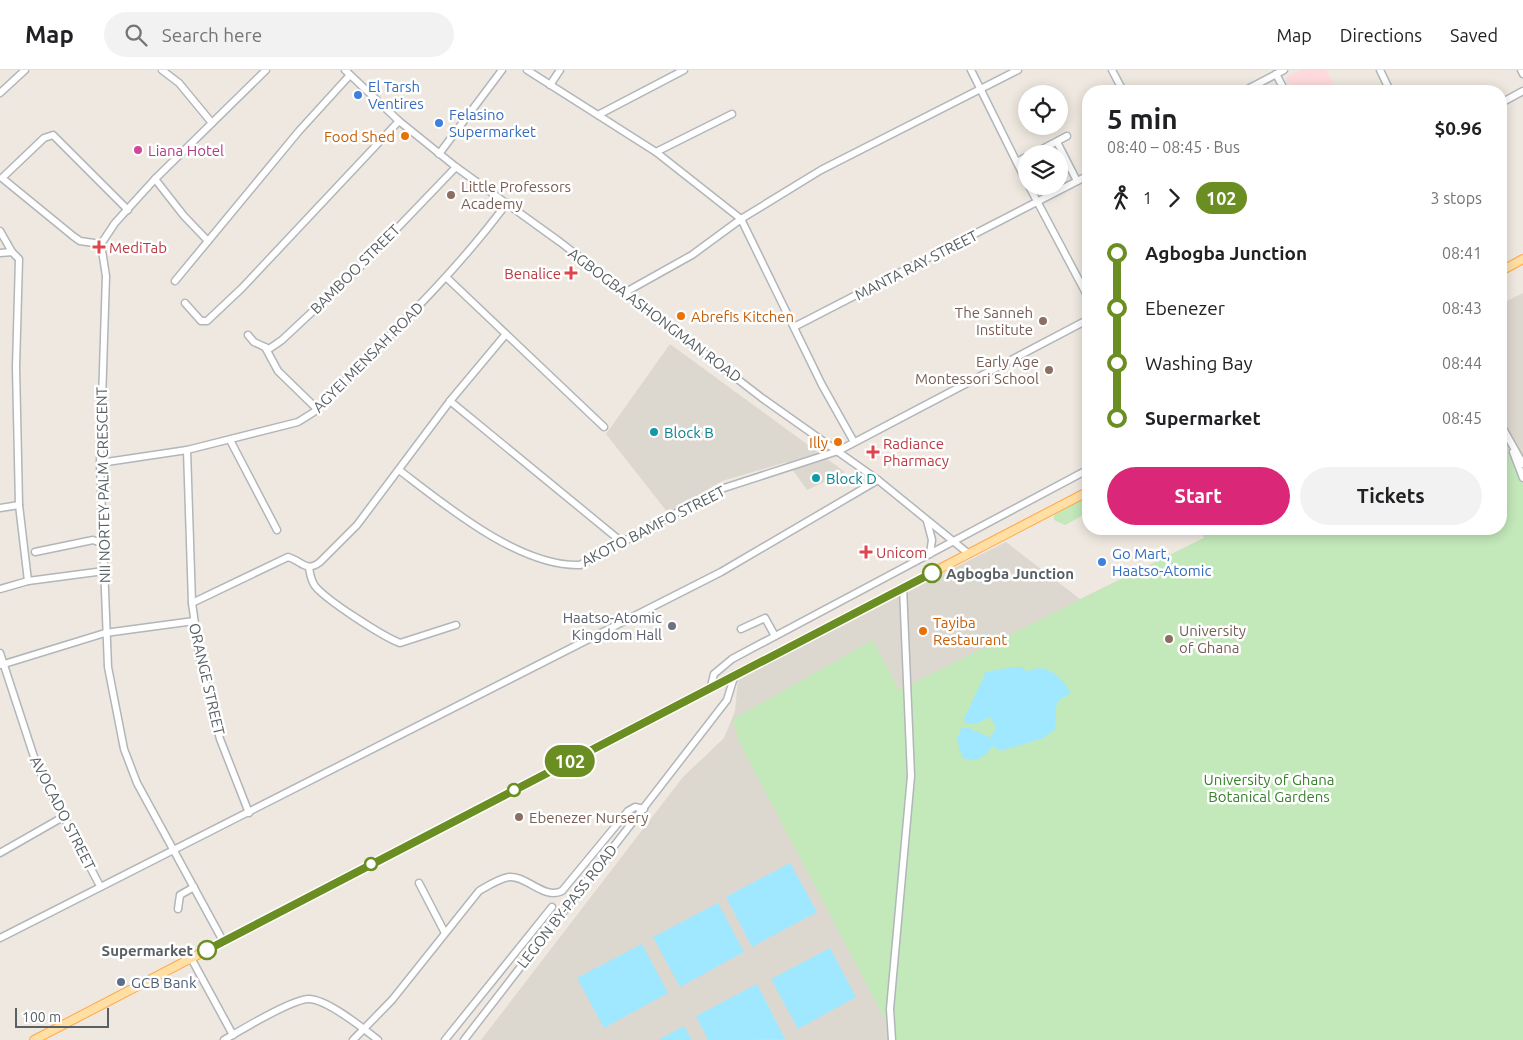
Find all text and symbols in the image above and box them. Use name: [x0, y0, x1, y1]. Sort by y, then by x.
search box: [104, 12, 454, 57]
text: Map: [25, 21, 74, 48]
icon: search: [122, 21, 150, 49]
text: Search here: [162, 24, 262, 46]
text: Map: [1276, 25, 1312, 45]
text: Directions: [1340, 25, 1422, 45]
text: Saved: [1450, 25, 1498, 45]
place label: El Tarsh Ventires: [368, 78, 424, 112]
map controls: [1018, 85, 1068, 195]
button: locate: [1018, 85, 1068, 135]
marker: El Tarsh Ventires: [352, 89, 364, 101]
text: 5 min: [1107, 103, 1178, 134]
place label: Felasino Supermarket: [449, 106, 536, 140]
marker: Felasino Supermarket: [433, 117, 445, 129]
text: $0.96: [1434, 117, 1482, 139]
place label: Food Shed: [324, 128, 395, 145]
marker: Food Shed: [399, 130, 411, 142]
text: 08:40 – 08:45 · Bus: [1107, 138, 1240, 156]
place label: Liana Hotel: [148, 142, 224, 159]
marker: Liana Hotel: [132, 144, 144, 156]
button: layers: [1018, 145, 1068, 195]
place label: Little Professors Academy: [461, 178, 571, 212]
icon: walk: [1107, 184, 1135, 212]
icon: forward: [1160, 184, 1188, 212]
text: 102: [1206, 188, 1237, 208]
marker: Little Professors Academy: [445, 189, 457, 201]
text: 1: [1143, 189, 1152, 207]
text: 3 stops: [1430, 189, 1482, 207]
street label: BAMBOO STREET: [307, 220, 404, 317]
street label: MANTA RAY STREET: [852, 226, 981, 303]
place label: MediTab: [109, 239, 167, 256]
marker: MediTab: [93, 241, 105, 253]
text: Agbogba Junction: [1145, 242, 1307, 264]
street label: AGBOGBA ASHONGMAN ROAD: [565, 244, 745, 386]
text: 08:41: [1442, 244, 1482, 262]
place label: Benalice: [504, 265, 561, 282]
marker: Benalice: [565, 267, 577, 279]
text: Ebenezer: [1145, 297, 1225, 319]
street label: AGYEI MENSAH ROAD: [309, 298, 427, 416]
text: 08:43: [1442, 299, 1482, 317]
place label: The Sanneh Institute: [955, 304, 1033, 338]
place label: Abrefis Kitchen: [691, 308, 794, 325]
marker: Abrefis Kitchen: [675, 310, 687, 322]
marker: The Sanneh Institute: [1037, 315, 1049, 327]
text: Washing Bay: [1145, 352, 1253, 374]
place label: Early Age Montessori School: [915, 353, 1039, 387]
text: 08:44: [1442, 354, 1482, 372]
marker: Early Age Montessori School: [1043, 364, 1055, 376]
street label: NII NORTEY PALM CRESCENT: [93, 386, 113, 583]
text: Supermarket: [1145, 407, 1261, 429]
text: 08:45: [1442, 409, 1482, 427]
place label: Block B: [664, 424, 714, 441]
marker: Block B: [648, 426, 660, 438]
place label: Illy: [809, 434, 828, 451]
place label: Radiance Pharmacy: [883, 435, 949, 469]
marker: Illy: [832, 436, 844, 448]
marker: Radiance Pharmacy: [867, 446, 879, 458]
button: Start: [1107, 467, 1290, 525]
button: Tickets: [1300, 467, 1482, 525]
place label: Block D: [826, 470, 877, 487]
marker: Block D: [810, 472, 822, 484]
street label: AKOTO BAMFO STREET: [578, 482, 728, 570]
place label: Unicom: [876, 544, 927, 561]
place label: Go Mart, Haatso-Atomic: [1112, 545, 1211, 579]
marker: Unicom: [860, 546, 872, 558]
marker: Go Mart, Haatso-Atomic: [1096, 556, 1108, 568]
marker: Agbogba Junction: [922, 563, 942, 583]
place label: Agbogba Junction: [946, 565, 1074, 582]
place label: Haatso-Atomic Kingdom Hall: [563, 609, 662, 643]
place label: Tayiba Restaurant: [933, 614, 1007, 648]
marker: Haatso-Atomic Kingdom Hall: [666, 620, 678, 632]
street label: ORANGE STREET: [186, 621, 228, 737]
place label: University of Ghana: [1179, 622, 1246, 656]
marker: Tayiba Restaurant: [917, 625, 929, 637]
marker: University of Ghana: [1163, 633, 1175, 645]
line badge: 102: [541, 745, 599, 777]
text: 102: [555, 751, 585, 771]
street label: AVOCADO STREET: [27, 753, 99, 873]
park label: University of Ghana Botanical Gardens: [1204, 771, 1334, 805]
unlabelled marker: [507, 783, 521, 797]
place label: Ebenezer Nursery: [529, 809, 648, 826]
marker: Ebenezer Nursery: [513, 811, 525, 823]
street label: LEGON BY-PASS ROAD: [514, 841, 620, 971]
unlabelled marker: [364, 857, 378, 871]
marker: Supermarket: [197, 940, 217, 960]
place label: Supermarket: [102, 942, 194, 959]
place label: GCB Bank: [131, 974, 197, 991]
marker: GCB Bank: [115, 976, 127, 988]
scale bar: [15, 1005, 109, 1028]
text: 100 m: [22, 1009, 61, 1025]

